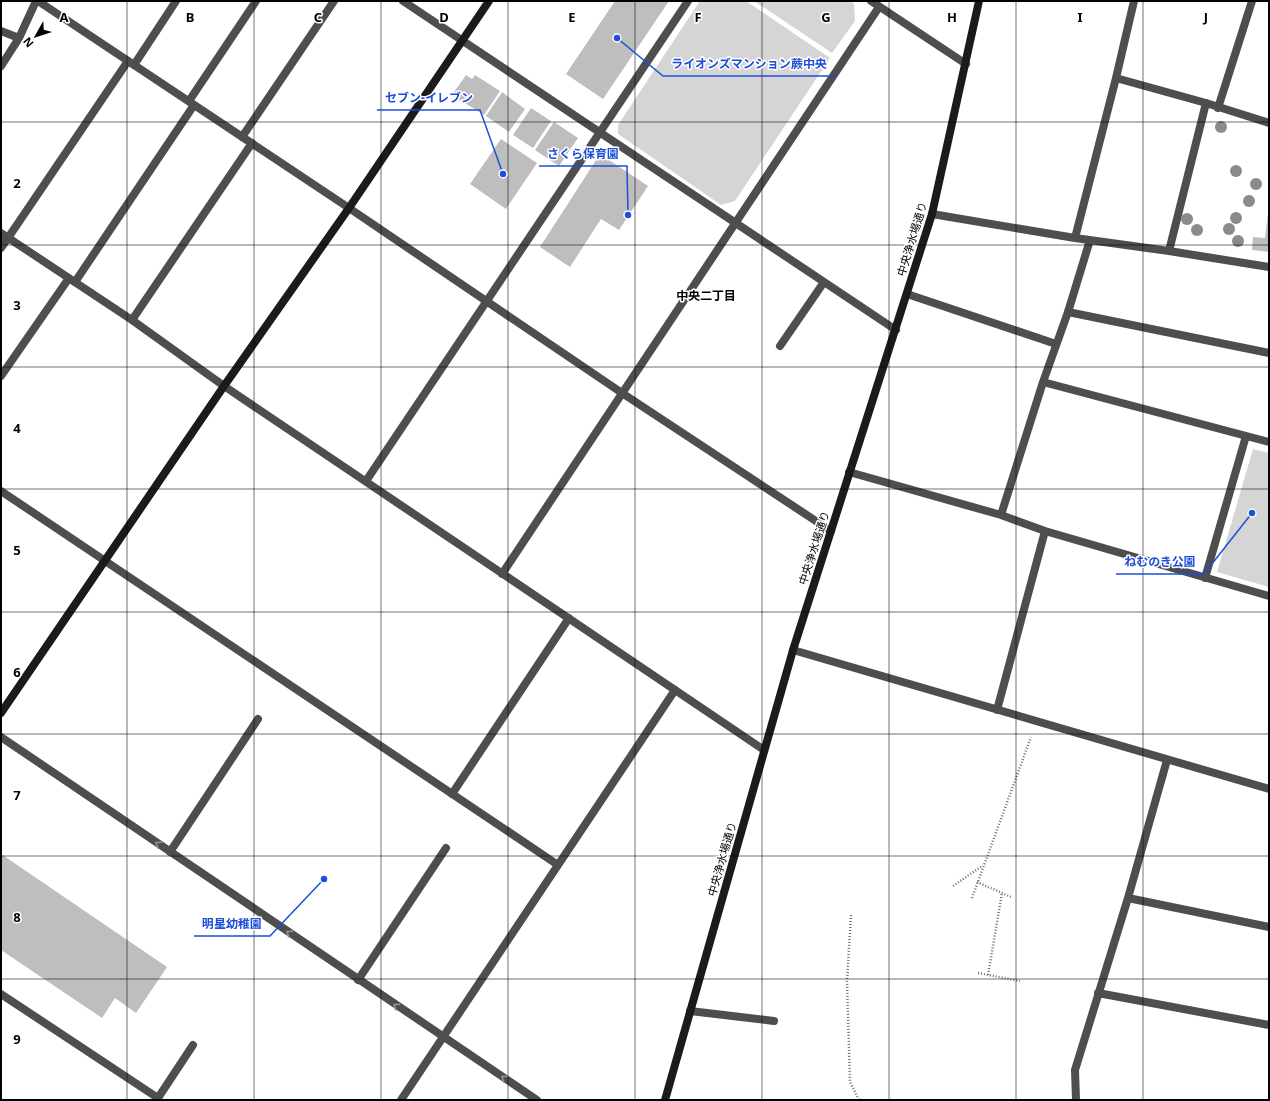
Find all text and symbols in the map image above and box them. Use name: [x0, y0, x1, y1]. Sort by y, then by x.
text: A: [60, 8, 69, 26]
text: B: [186, 8, 194, 26]
text: C: [314, 8, 322, 26]
text: D: [439, 8, 449, 26]
text: E: [568, 8, 576, 26]
text: F: [694, 8, 702, 26]
text: G: [821, 8, 831, 26]
text: H: [947, 8, 957, 26]
text: I: [1077, 8, 1083, 26]
text: J: [1203, 8, 1208, 26]
north arrow: [16, 16, 56, 56]
text: N: [19, 34, 36, 51]
callout: ライオンズマンション蕨中央: [663, 52, 835, 76]
text: ライオンズマンション蕨中央: [671, 55, 827, 72]
callout: セブン-イレブン: [377, 86, 480, 110]
text: セブン-イレブン: [385, 89, 473, 106]
callout: さくら保育園: [539, 142, 627, 166]
text: さくら保育園: [547, 145, 619, 162]
text: 2: [13, 174, 21, 192]
street label: 中央浄水場通り: [893, 200, 930, 278]
district label: 中央二丁目: [676, 287, 736, 304]
text: 3: [13, 296, 21, 314]
text: 4: [13, 419, 21, 437]
street label: 中央浄水場通り: [794, 509, 833, 587]
text: 5: [13, 541, 21, 559]
callout: ねむのき公園: [1116, 550, 1204, 574]
text: ねむのき公園: [1124, 553, 1196, 570]
text: 6: [13, 663, 21, 681]
text: 7: [13, 786, 21, 804]
street label: 中央浄水場通り: [704, 820, 739, 898]
one-way arrow: [155, 841, 162, 849]
text: 8: [13, 908, 21, 926]
callout: 明星幼稚園: [194, 912, 270, 936]
text: 明星幼稚園: [202, 915, 262, 932]
one-way arrow: [286, 931, 293, 938]
one-way arrow: [394, 1003, 401, 1010]
text: 9: [13, 1030, 21, 1048]
one-way arrow: [501, 1075, 508, 1083]

